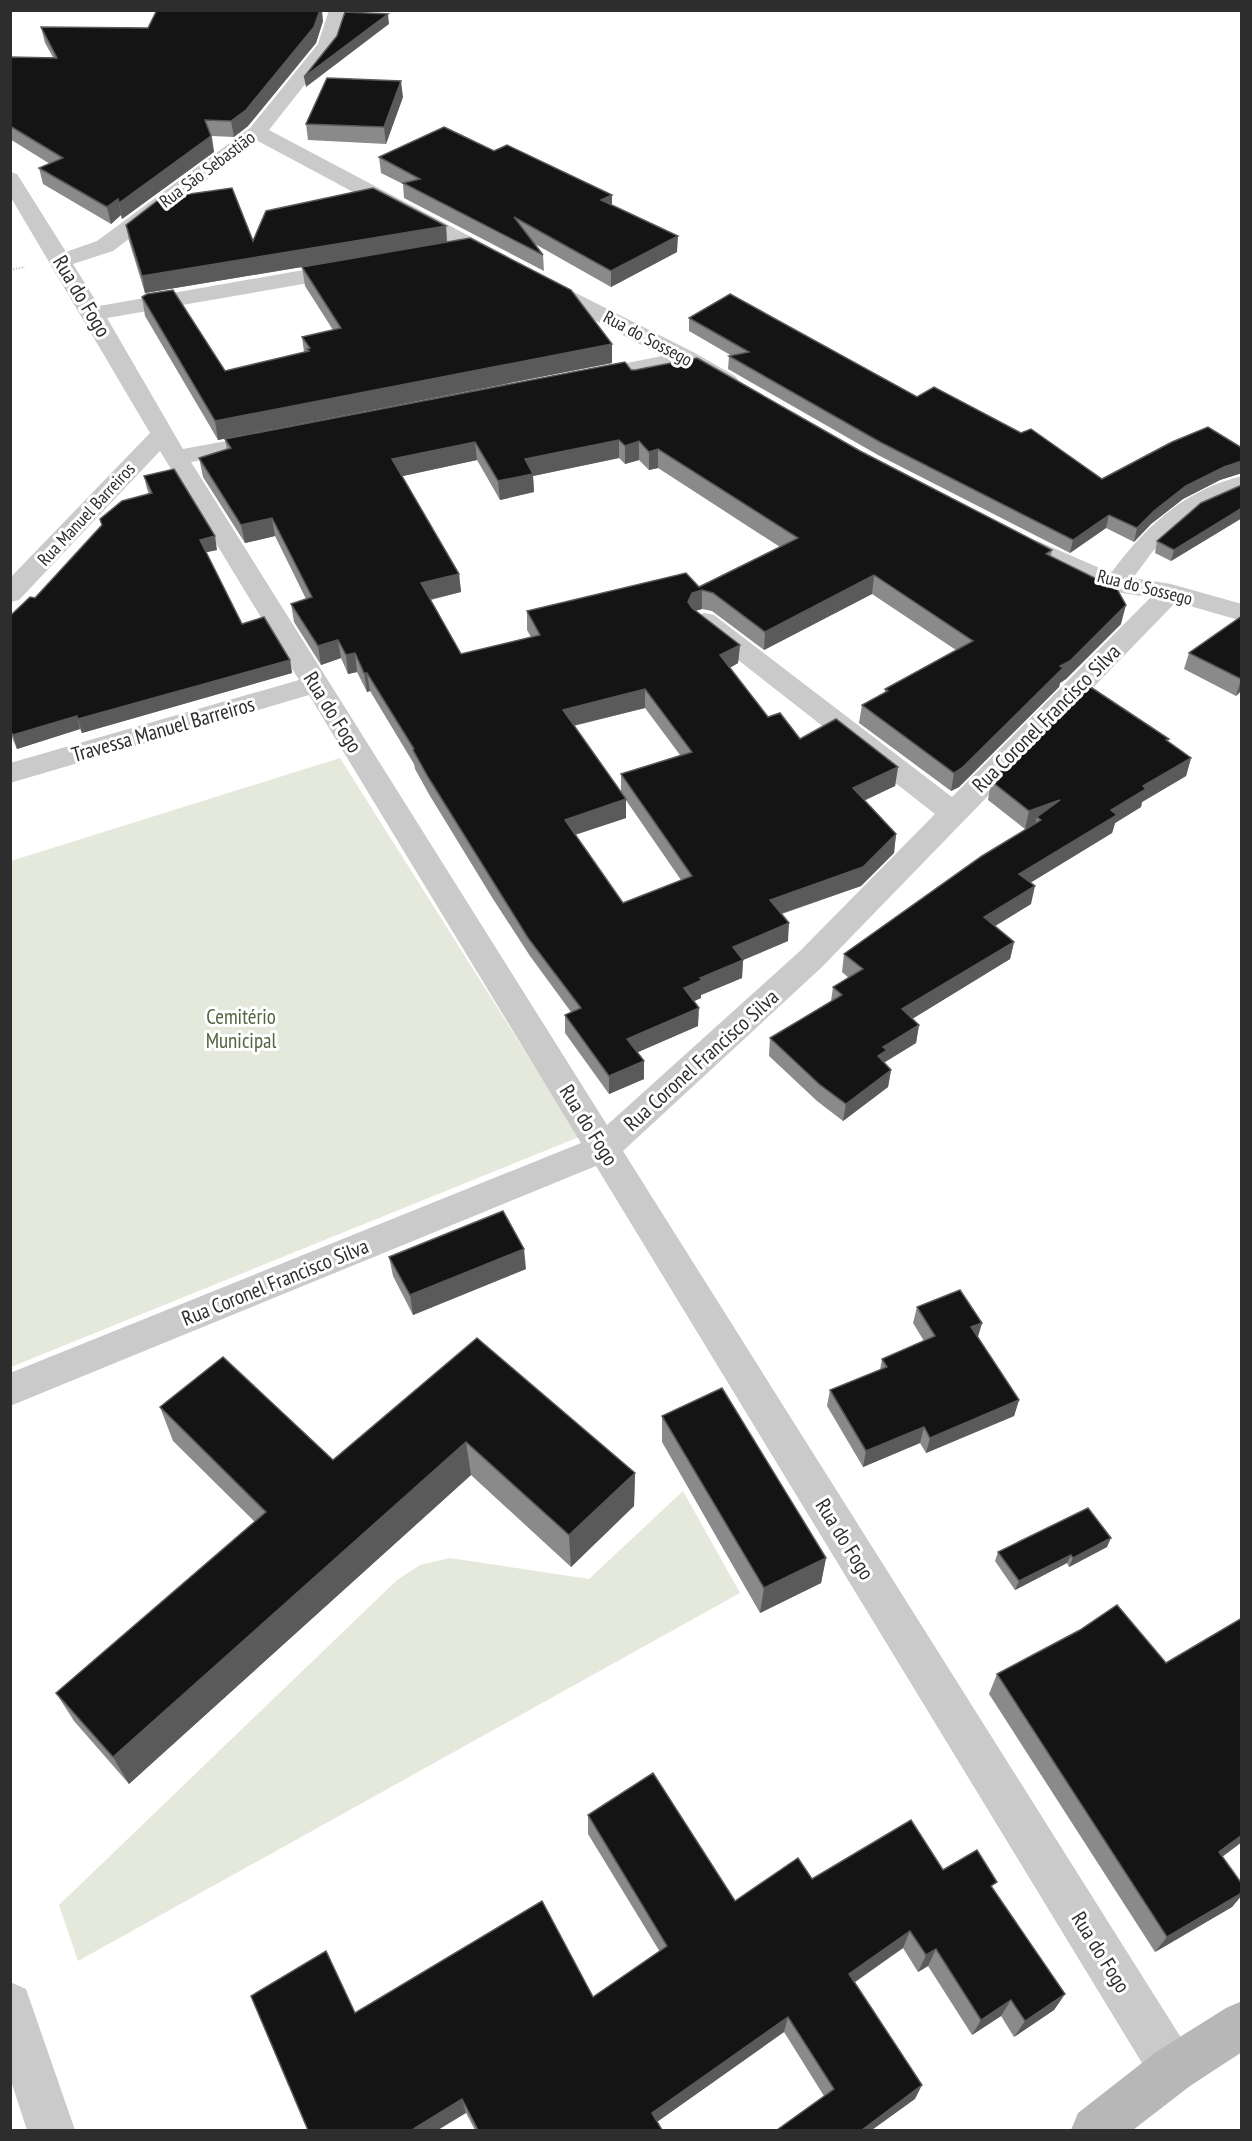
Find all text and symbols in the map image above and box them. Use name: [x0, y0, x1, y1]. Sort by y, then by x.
street label: Rua São Sebastião: [155, 125, 260, 212]
street label: Rua do Fogo: [47, 250, 117, 342]
street label: Rua do Sossego: [600, 305, 697, 371]
street label: Rua Manuel Barreiros: [32, 458, 140, 570]
street label: Rua do Sossego: [1095, 564, 1195, 610]
street label: Rua Coronel Francisco Silva: [966, 638, 1126, 798]
street label: Rua do Fogo: [298, 666, 368, 758]
street label: Travessa Manuel Barreiros: [69, 690, 257, 768]
street label: Rua Coronel Francisco Silva: [618, 983, 784, 1137]
park label: Cemitério Municipal: [206, 1003, 276, 1054]
street label: Rua do Fogo: [554, 1079, 624, 1171]
street label: Rua Coronel Francisco Silva: [178, 1232, 372, 1332]
street label: Rua do Fogo: [810, 1493, 880, 1585]
street label: Rua do Fogo: [1066, 1906, 1136, 1998]

